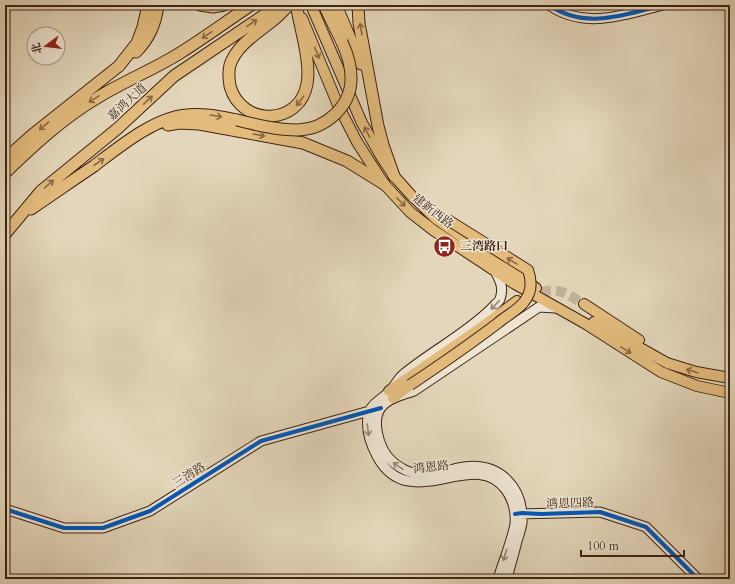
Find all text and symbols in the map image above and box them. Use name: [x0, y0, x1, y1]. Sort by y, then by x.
one-way arrow: [247, 19, 258, 27]
one-way arrow: [356, 23, 364, 36]
north arrow: [26, 26, 66, 66]
one-way arrow: [202, 31, 213, 39]
text: 北: [28, 41, 45, 56]
one-way arrow: [314, 47, 321, 59]
street label: 嘉鸿大道: [104, 80, 150, 124]
one-way arrow: [143, 95, 153, 105]
one-way arrow: [295, 95, 304, 106]
one-way arrow: [88, 96, 100, 104]
one-way arrow: [209, 112, 222, 120]
one-way arrow: [38, 122, 49, 130]
one-way arrow: [363, 126, 370, 138]
one-way arrow: [252, 131, 265, 139]
one-way arrow: [93, 158, 104, 166]
one-way arrow: [44, 179, 54, 188]
street label: 建新西路: [409, 190, 457, 232]
one-way arrow: [396, 197, 406, 207]
bus stop icon: 三湾路口: [432, 233, 458, 259]
place label: 三湾路口: [460, 238, 508, 254]
one-way arrow: [506, 256, 518, 264]
one-way arrow: [491, 299, 500, 309]
one-way arrow: [620, 346, 632, 354]
one-way arrow: [685, 367, 698, 374]
one-way arrow: [365, 423, 372, 436]
street label: 鸿恩路: [412, 457, 450, 477]
street label: 三湾路: [169, 459, 209, 491]
one-way arrow: [393, 462, 404, 470]
street label: 鸿恩四路: [546, 494, 594, 512]
scale bar: [581, 532, 684, 558]
text: 100 m: [587, 538, 620, 554]
one-way arrow: [501, 548, 508, 561]

